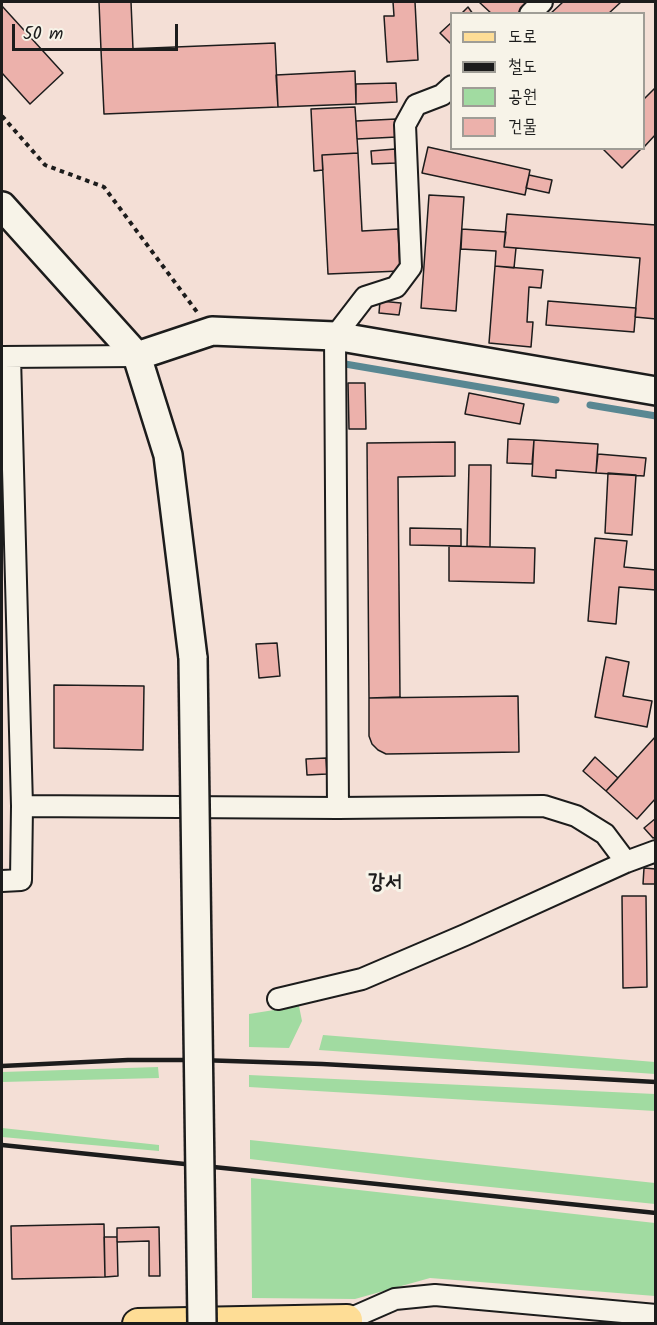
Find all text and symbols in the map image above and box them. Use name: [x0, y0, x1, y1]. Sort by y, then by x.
scale bar: [15, 12, 182, 50]
legend: [450, 12, 645, 150]
text: 50 m: [23, 20, 63, 49]
text: 도로: [508, 23, 537, 52]
text: 철도: [508, 53, 537, 82]
text: 공원: [508, 83, 537, 112]
text: 건물: [508, 113, 537, 142]
district label: 강서: [368, 871, 402, 897]

